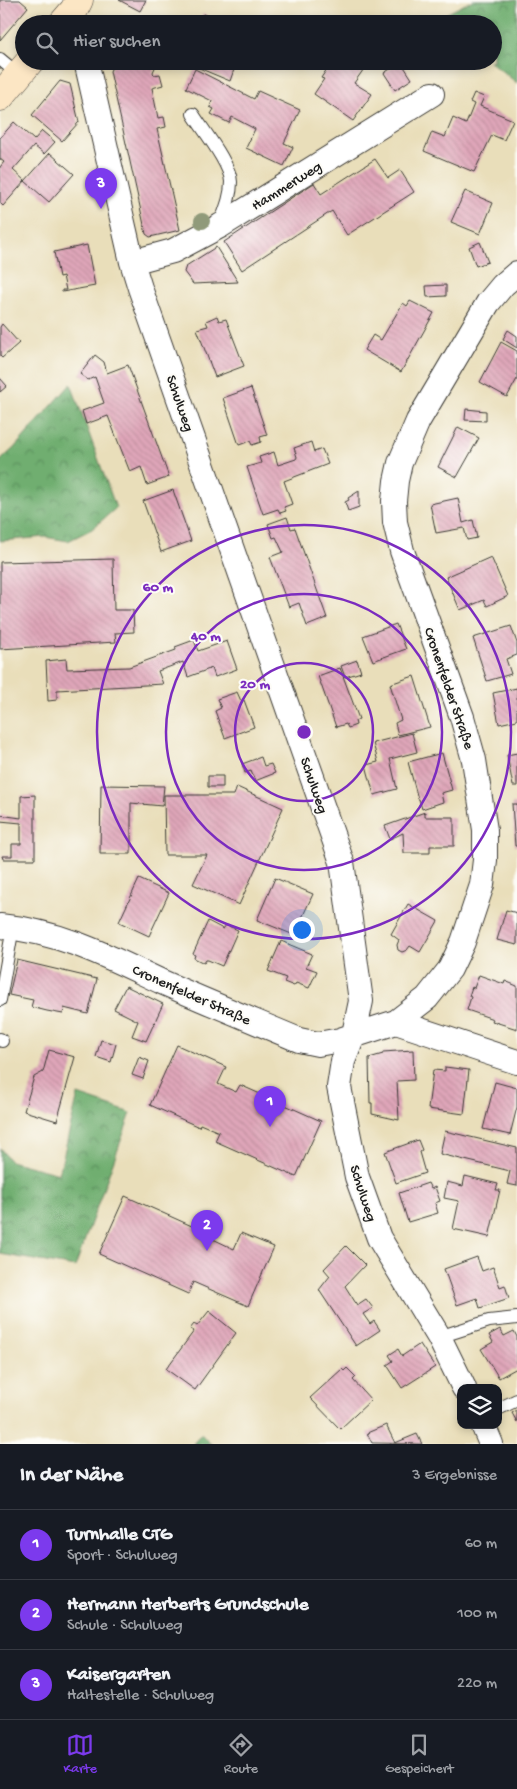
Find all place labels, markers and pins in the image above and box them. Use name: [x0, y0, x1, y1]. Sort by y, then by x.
pin: 3: [85, 168, 117, 209]
centre of rings: [295, 723, 313, 741]
pin: 1: [254, 1086, 286, 1127]
pin: 2: [191, 1210, 223, 1251]

